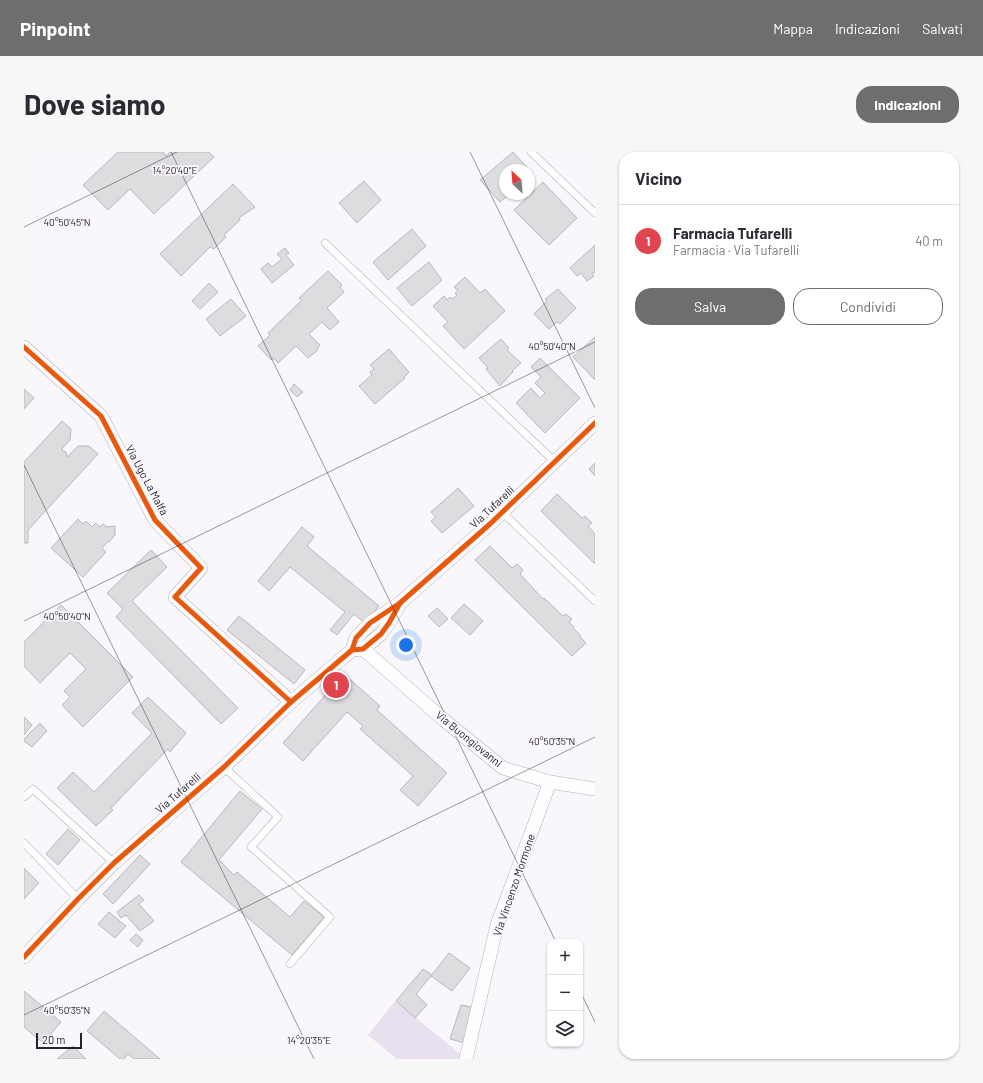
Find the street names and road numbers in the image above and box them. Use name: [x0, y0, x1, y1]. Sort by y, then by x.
street label: Via Ugo La Malfa: [123, 442, 171, 517]
street label: Via Tufarelli: [467, 483, 517, 530]
street label: Via Buongiovanni: [434, 708, 505, 769]
street label: Via Tufarelli: [152, 769, 203, 816]
street label: Via Vincenzo Mormone: [490, 832, 537, 938]

